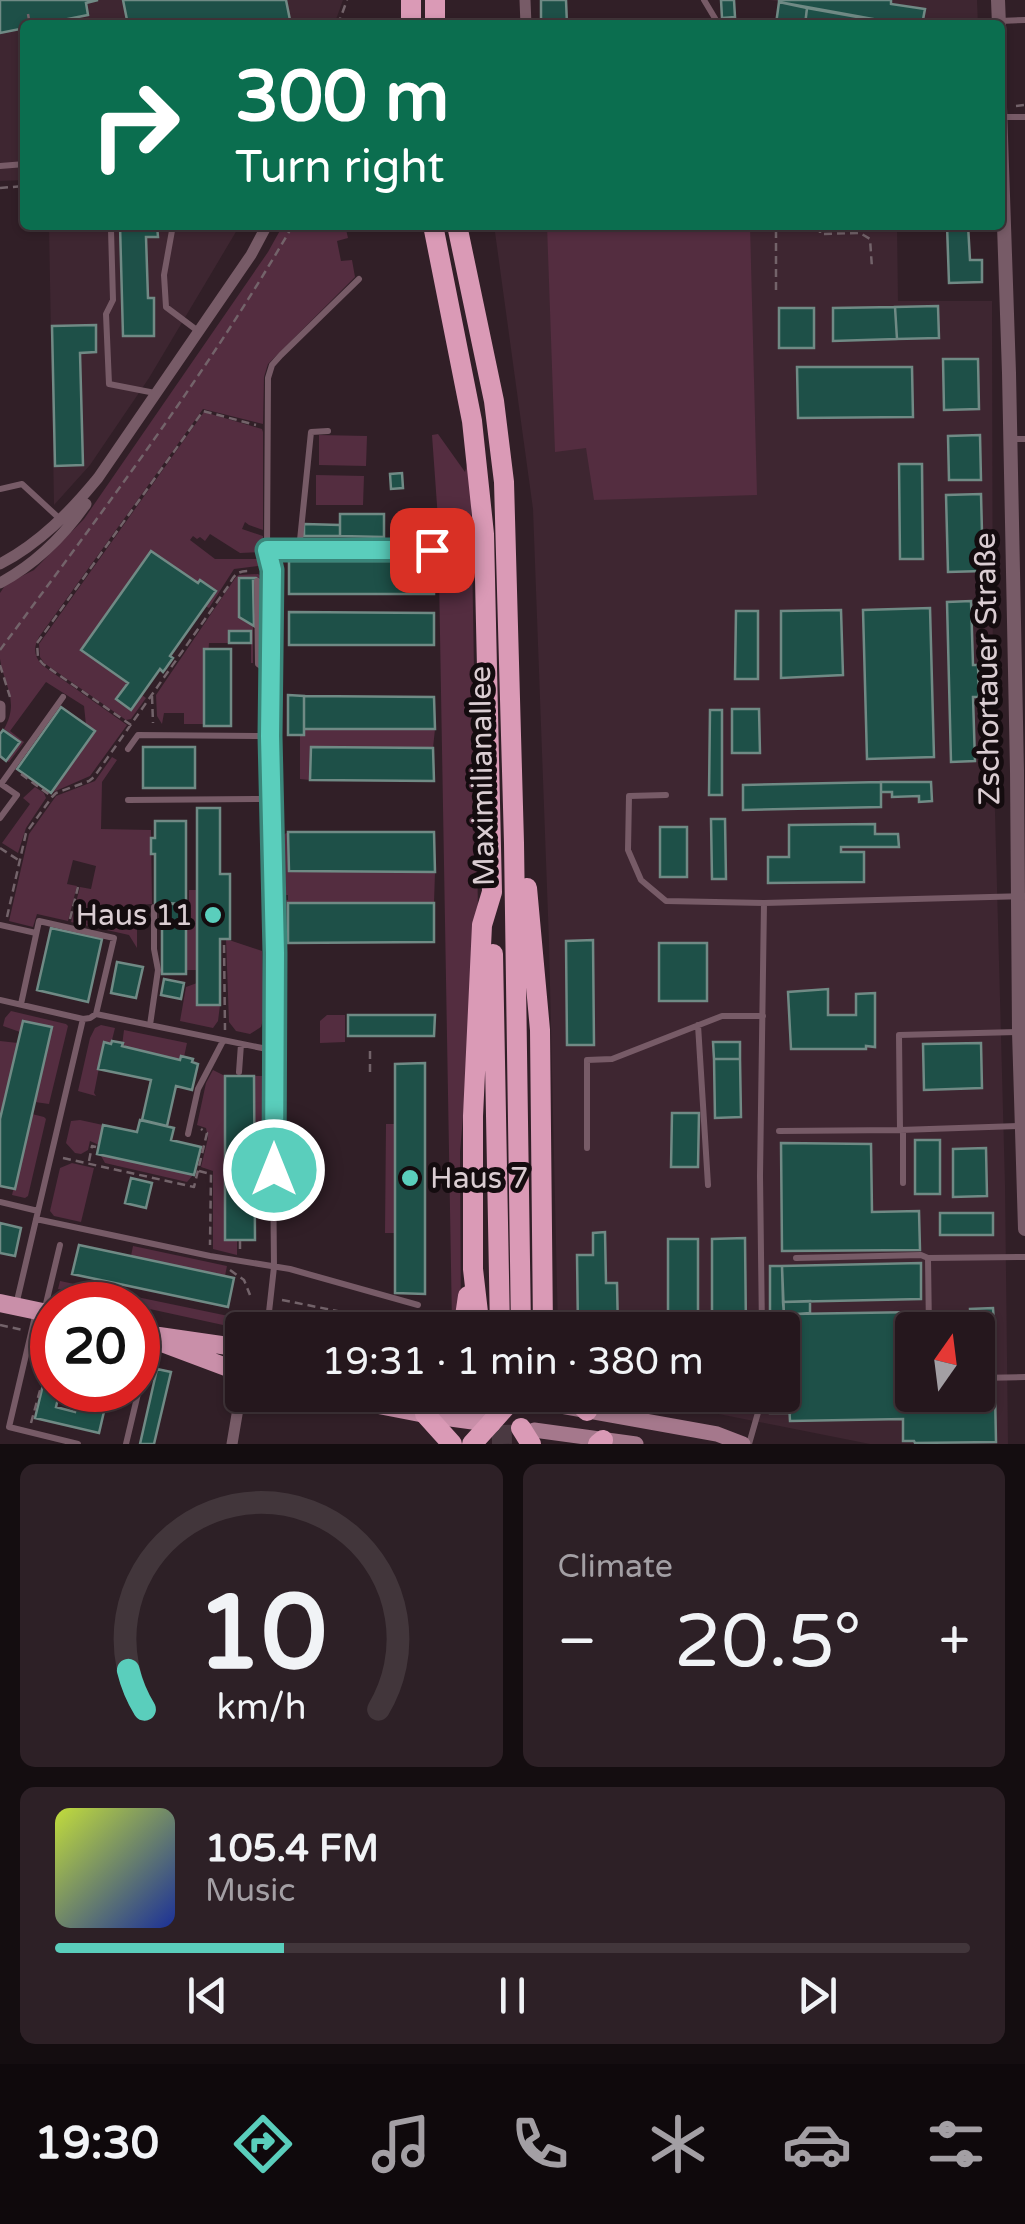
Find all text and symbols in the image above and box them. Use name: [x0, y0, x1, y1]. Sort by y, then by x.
text: 300 m: [235, 56, 449, 140]
icon: right: [70, 60, 200, 190]
text: Turn right: [235, 141, 444, 195]
pin: [390, 508, 475, 593]
icon: arrive: [405, 523, 460, 578]
street label: Zschortauer Straße: [967, 532, 1008, 806]
street label: Maximilianallee: [462, 665, 503, 886]
place label: Haus 11: [75, 897, 193, 934]
marker: Haus 11: [202, 904, 224, 926]
position arrow: [222, 1118, 326, 1222]
place label: Haus 7: [430, 1160, 529, 1197]
marker: Haus 7: [399, 1167, 421, 1189]
speed limit sign: 20: [30, 1282, 160, 1412]
north arrow: [895, 1312, 995, 1412]
map controls: [895, 1312, 995, 1412]
text: 19:31 · 1 min · 380 m: [321, 1339, 704, 1385]
text: Climate: [558, 1548, 673, 1586]
text: 10: [196, 1572, 327, 1697]
text: 20.5°: [674, 1597, 862, 1687]
text: −: [558, 1609, 597, 1675]
text: +: [939, 1609, 970, 1675]
text: km/h: [216, 1686, 306, 1729]
text: 105.4 FM: [205, 1826, 379, 1872]
text: Music: [205, 1872, 295, 1910]
icon: previous: [180, 1968, 235, 2023]
icon: pause: [485, 1968, 540, 2023]
icon: next: [790, 1968, 845, 2023]
icon: directions: [228, 2109, 298, 2179]
icon: music: [366, 2109, 436, 2179]
icon: phone: [505, 2109, 575, 2179]
icon: climate: [643, 2109, 713, 2179]
icon: car: [782, 2109, 852, 2179]
icon: filters: [921, 2109, 991, 2179]
text: 19:30: [34, 2117, 159, 2171]

